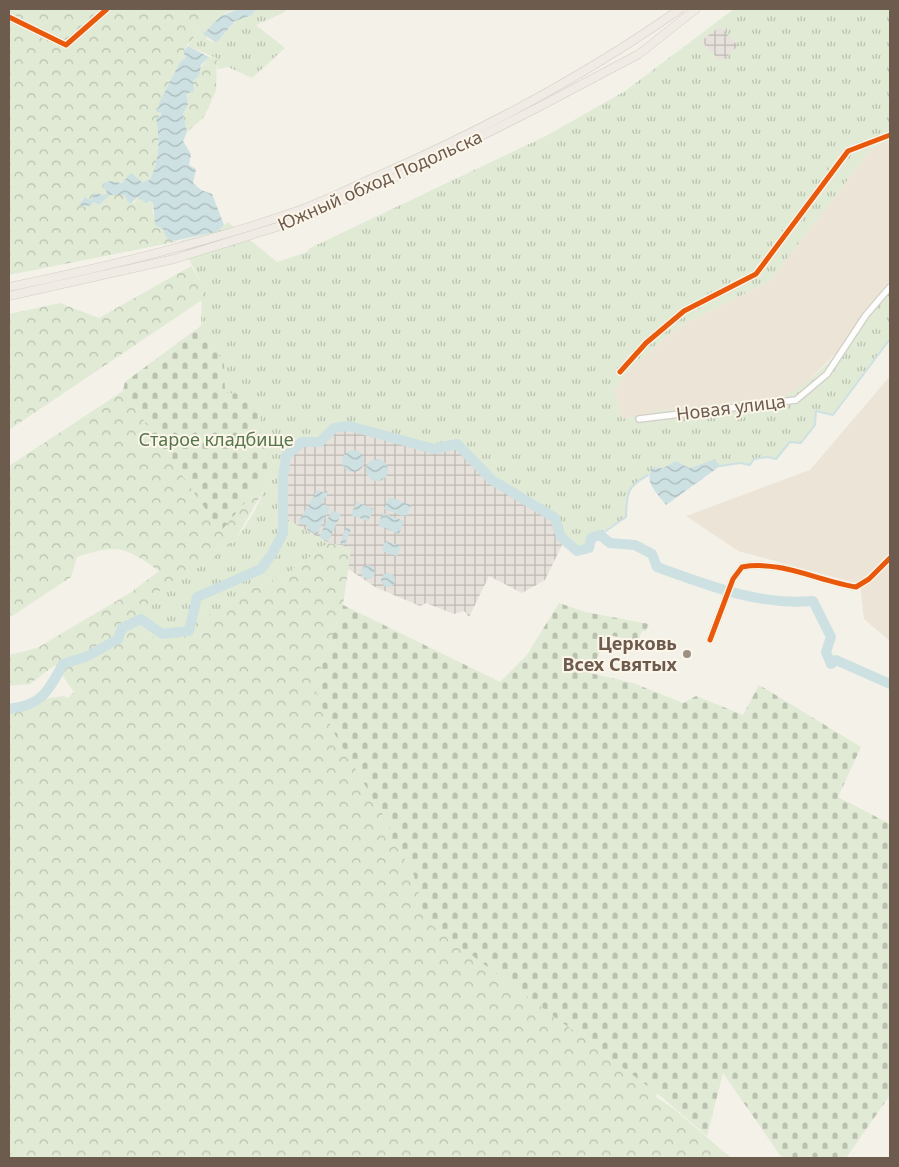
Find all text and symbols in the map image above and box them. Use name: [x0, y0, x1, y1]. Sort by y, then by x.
street label: Южный обход Подольска: [273, 124, 486, 236]
street label: Новая улица: [675, 388, 787, 426]
park label: Старое кладбище: [138, 427, 294, 451]
place label: Церковь Всех Святых: [563, 631, 678, 676]
marker: Церковь Всех Святых: [681, 648, 693, 660]

